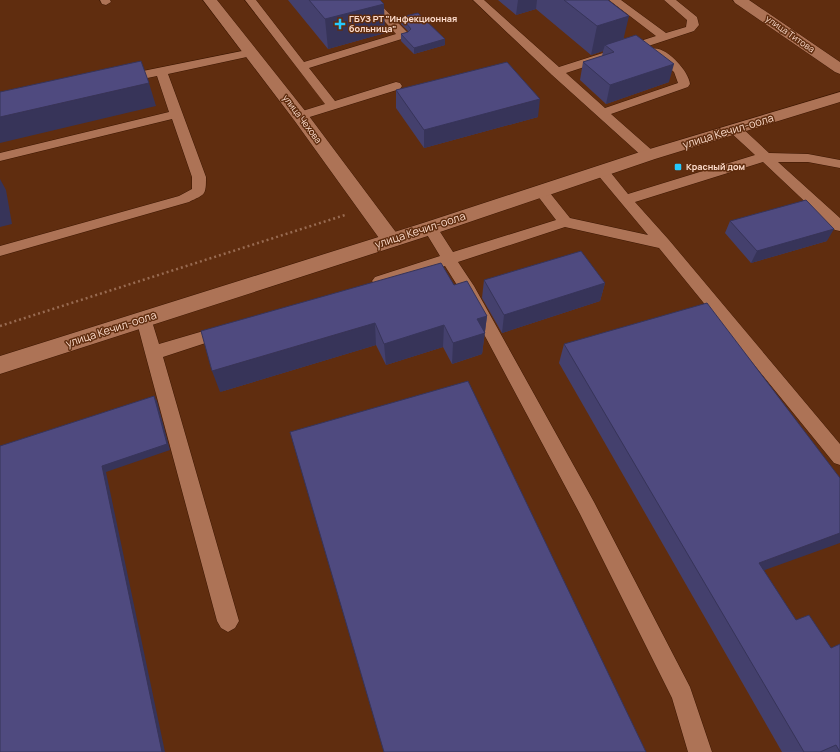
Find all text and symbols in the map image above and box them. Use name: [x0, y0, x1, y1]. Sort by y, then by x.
place label: ГБУЗ РТ "Инфекционная больница": [349, 12, 457, 35]
street label: улица Титова: [763, 12, 817, 55]
marker: ГБУЗ РТ "Инфекционная больница": [334, 18, 346, 30]
street label: улица Чехова: [280, 92, 325, 146]
street label: улица Кечил-оола: [680, 110, 775, 152]
place label: Красный дом: [686, 160, 745, 173]
marker: Красный дом: [673, 162, 683, 172]
street label: улица Кечил-оола: [373, 208, 467, 251]
street label: улица Кечил-оола: [64, 307, 158, 350]

